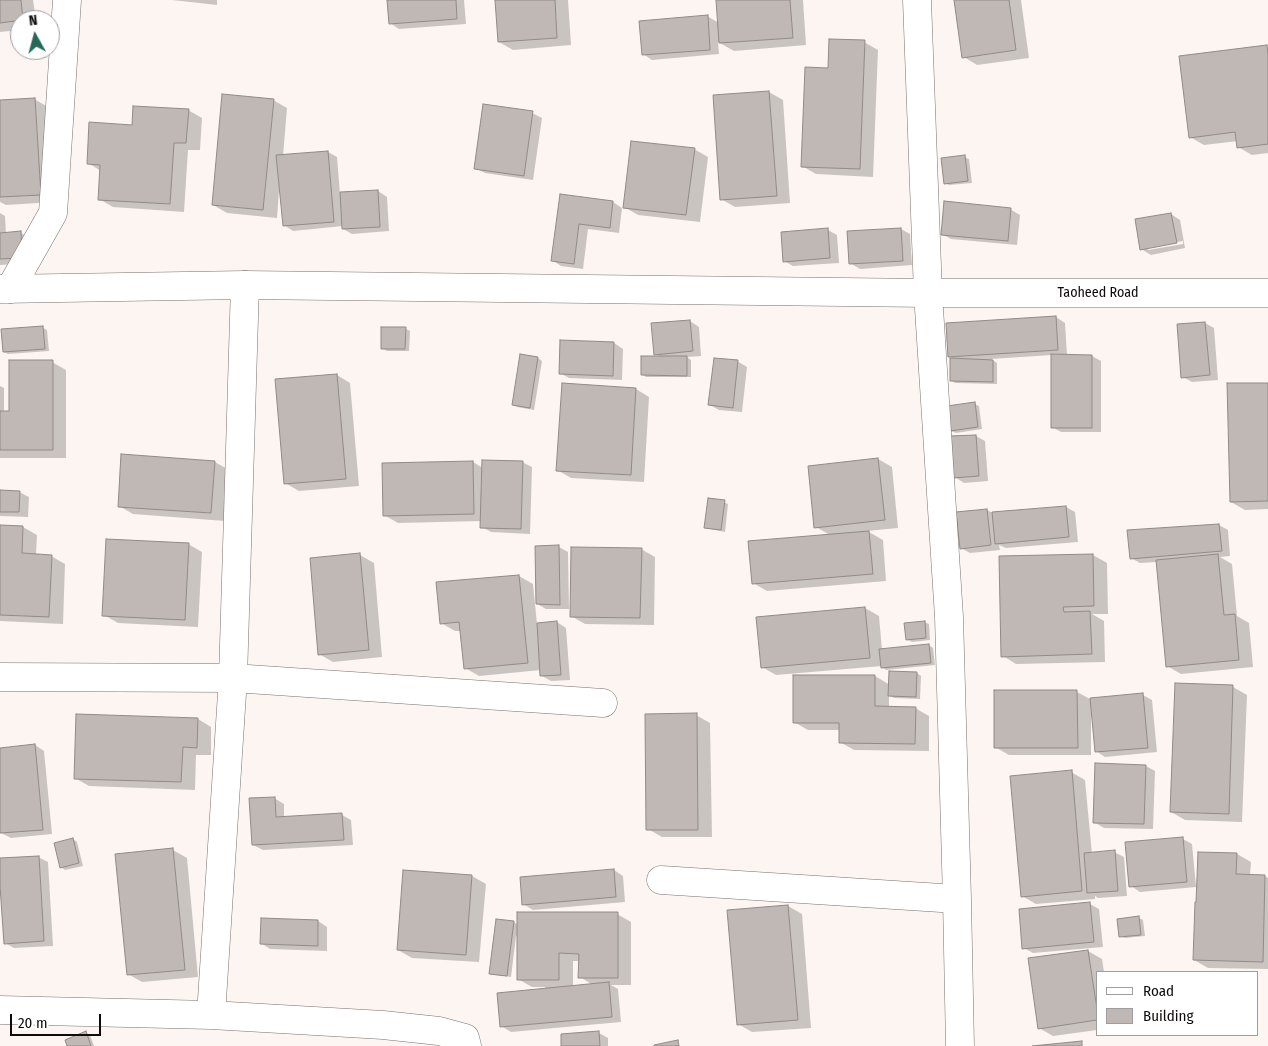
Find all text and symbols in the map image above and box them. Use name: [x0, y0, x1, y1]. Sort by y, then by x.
north arrow: [10, 10, 60, 60]
text: N: [28, 12, 38, 30]
street label: Taoheed Road: [1057, 285, 1139, 301]
legend: [1096, 971, 1258, 1036]
text: Road: [1143, 982, 1174, 1000]
scale bar: [12, 1004, 104, 1036]
text: Building: [1143, 1007, 1194, 1025]
text: 20 m: [18, 1014, 48, 1032]

